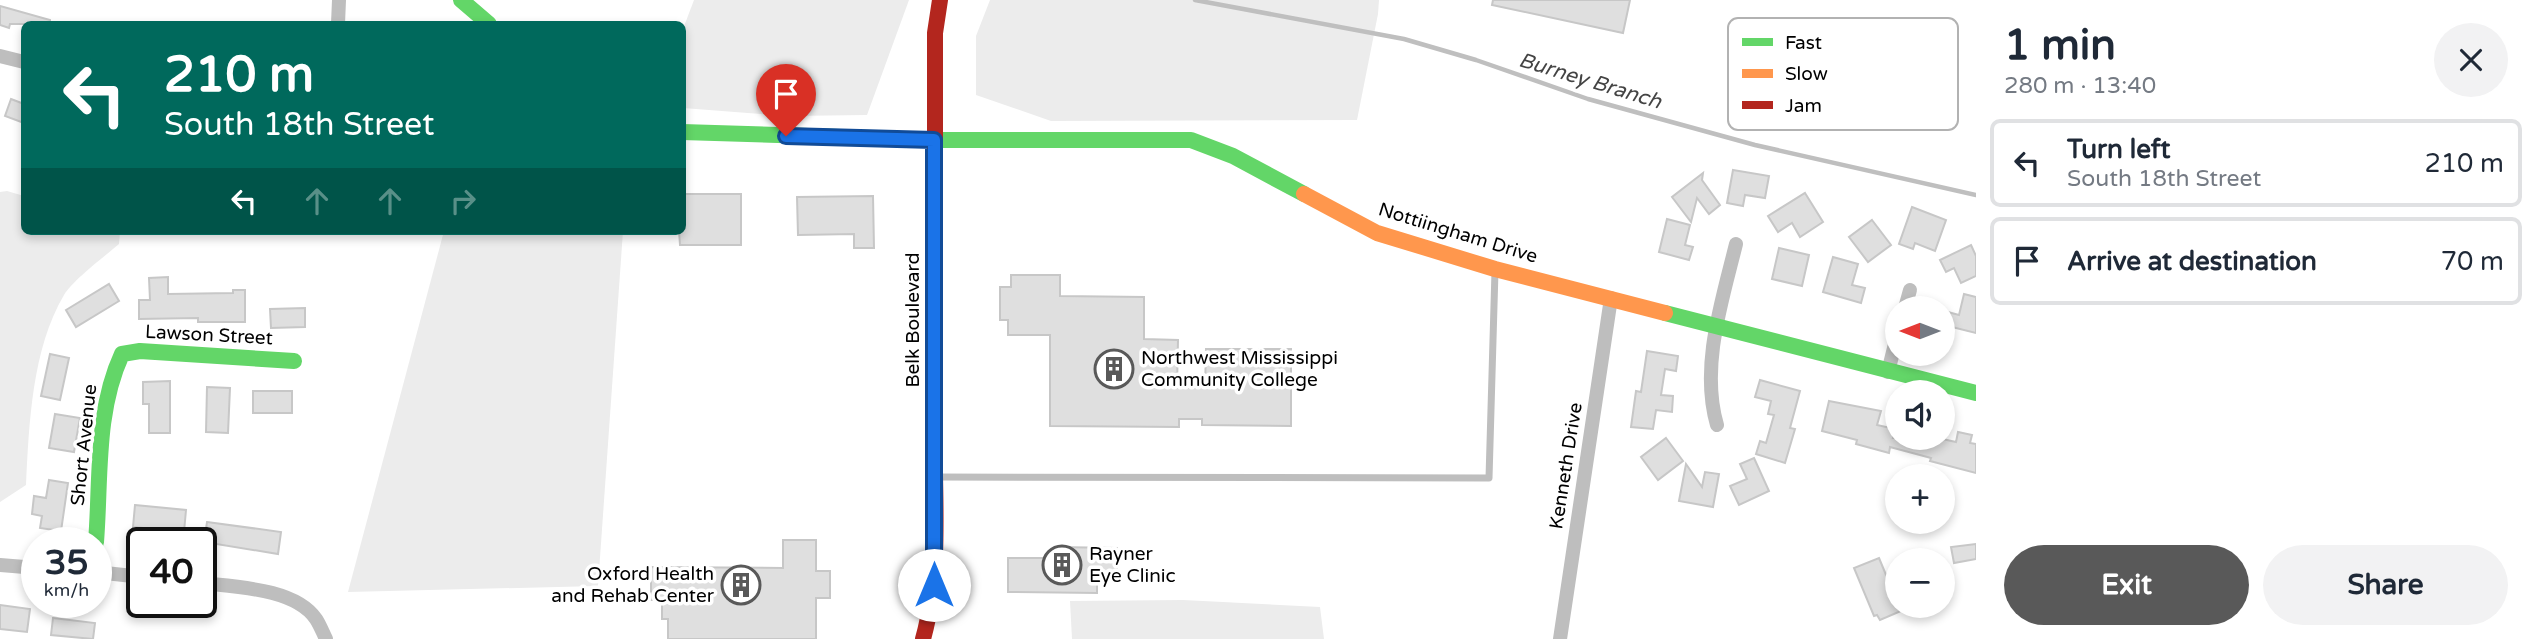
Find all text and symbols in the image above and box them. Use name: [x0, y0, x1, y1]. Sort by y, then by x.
legend: [1728, 18, 1958, 130]
text: 1 min: [2004, 20, 2116, 71]
button: close: [2434, 23, 2508, 97]
text: Fast: [1785, 32, 1822, 54]
text: 210 m: [164, 46, 314, 105]
water label: Burney Branch: [1516, 47, 1665, 115]
icon: left: [49, 49, 140, 140]
text: Slow: [1785, 63, 1828, 85]
pin: [756, 64, 816, 136]
text: 280 m · 13:40: [2004, 72, 2156, 100]
icon: arrive: [767, 75, 805, 113]
text: Jam: [1785, 95, 1822, 117]
text: South 18th Street: [164, 106, 434, 144]
text: Turn left: [2067, 134, 2170, 165]
icon: left: [2008, 144, 2046, 182]
text: 210 m: [2424, 148, 2504, 179]
text: South 18th Street: [2067, 165, 2261, 193]
icon: left: [225, 182, 263, 220]
icon: ahead: [298, 182, 336, 220]
icon: ahead: [371, 182, 409, 220]
icon: right: [444, 182, 482, 220]
street label: Nottiingham Drive: [1376, 198, 1540, 268]
icon: arrive: [2008, 242, 2046, 280]
text: Arrive at destination: [2067, 246, 2317, 277]
text: 70 m: [2441, 246, 2504, 277]
street label: Belk Boulevard: [902, 252, 924, 388]
north arrow: [1885, 296, 1955, 366]
map controls: [1885, 296, 1955, 618]
street label: Lawson Street: [145, 321, 273, 349]
place label: Northwest Mississippi Community College: [1141, 347, 1338, 391]
building icon: Northwest Mississippi Community College: [1093, 348, 1135, 390]
button: sound: [1885, 380, 1955, 450]
street label: Short Avenue: [67, 383, 101, 507]
street label: Kenneth Drive: [1545, 401, 1587, 531]
button: +: [1885, 464, 1955, 534]
speed limit sign: 40: [126, 527, 217, 618]
text: 35: [45, 542, 88, 584]
place label: Rayner Eye Clinic: [1089, 543, 1176, 587]
building icon: Rayner Eye Clinic: [1041, 544, 1083, 586]
button: Exit: [2004, 545, 2249, 625]
button: Share: [2263, 545, 2508, 625]
position arrow: [897, 548, 971, 622]
button: −: [1885, 548, 1955, 618]
place label: Oxford Health and Rehab Center: [551, 563, 715, 607]
building icon: Oxford Health and Rehab Center: [720, 564, 762, 606]
text: km/h: [44, 579, 89, 601]

